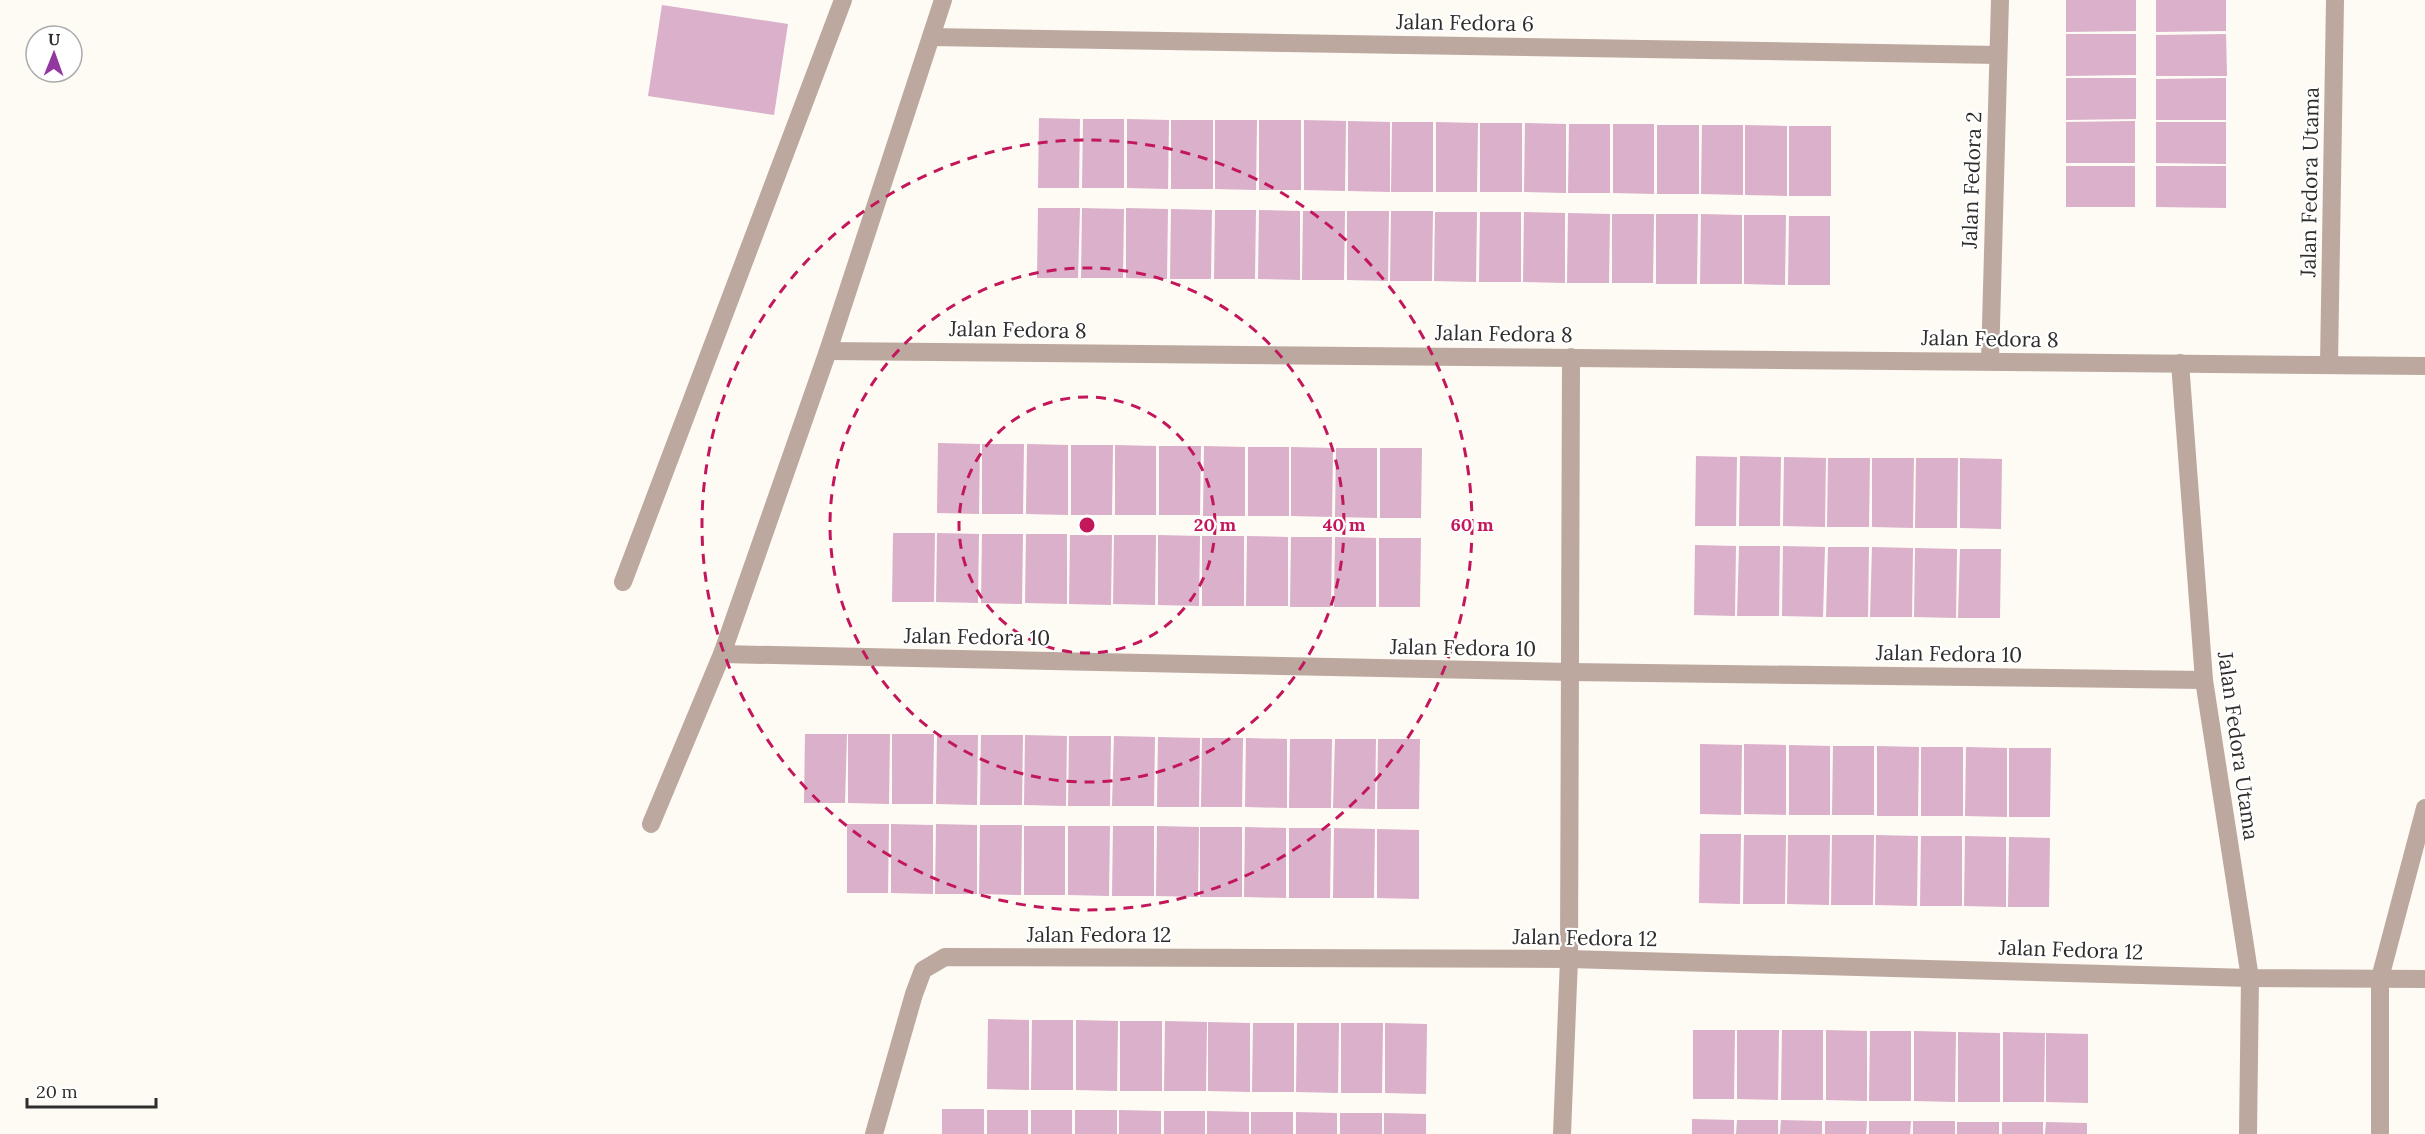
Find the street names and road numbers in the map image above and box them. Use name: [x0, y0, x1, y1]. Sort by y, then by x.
street label: Jalan Fedora 6: [1395, 8, 1534, 37]
street label: Jalan Fedora Utama: [2294, 87, 2325, 278]
street label: Jalan Fedora 2: [1956, 111, 1987, 250]
street label: Jalan Fedora 8: [948, 315, 1087, 344]
street label: Jalan Fedora 8: [1434, 319, 1573, 348]
street label: Jalan Fedora 8: [1920, 324, 2059, 353]
street label: Jalan Fedora 10: [903, 622, 1050, 651]
street label: Jalan Fedora 10: [1389, 633, 1536, 662]
street label: Jalan Fedora 10: [1875, 639, 2022, 668]
street label: Jalan Fedora Utama: [2212, 649, 2265, 842]
street label: Jalan Fedora 12: [1026, 921, 1171, 948]
street label: Jalan Fedora 12: [1511, 923, 1658, 952]
street label: Jalan Fedora 12: [1997, 933, 2144, 966]

